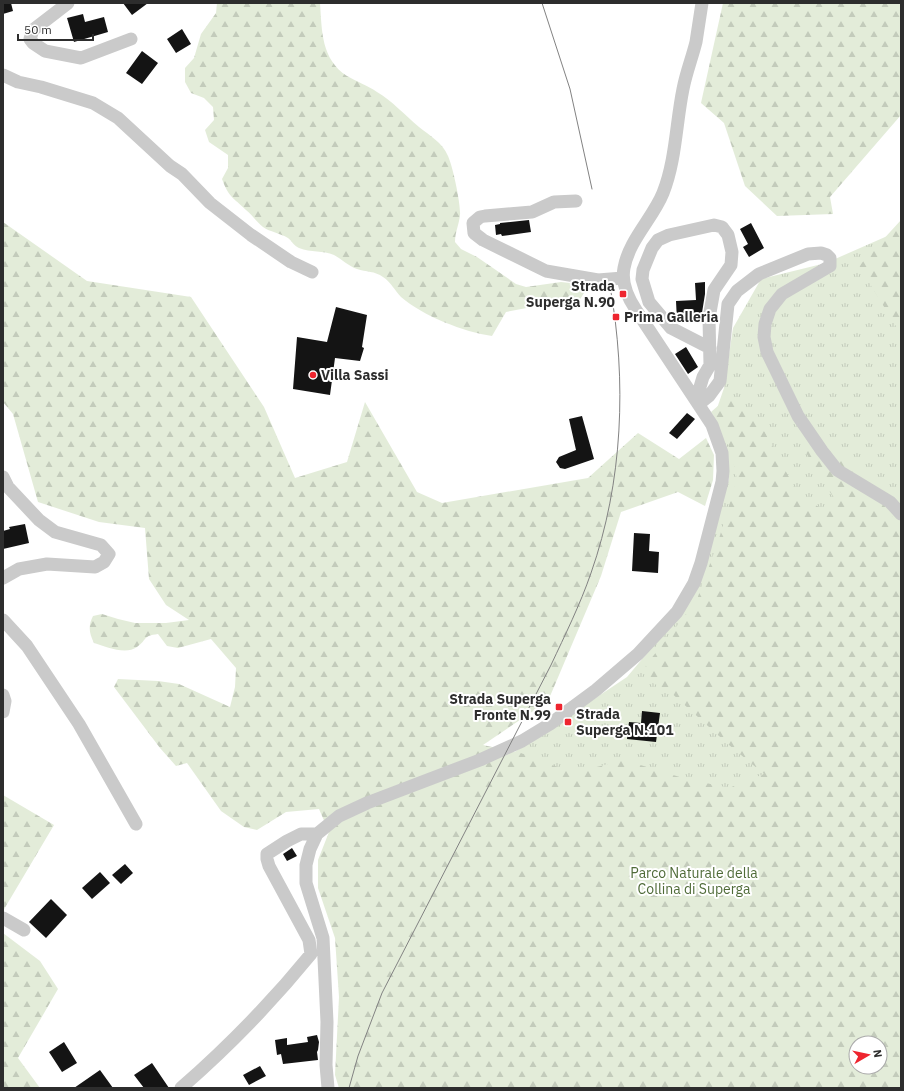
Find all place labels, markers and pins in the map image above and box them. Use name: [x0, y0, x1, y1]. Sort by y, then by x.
place label: Strada Superga N.90: [526, 277, 615, 311]
marker: Strada Superga N.90: [618, 289, 628, 299]
place label: Prima Galleria: [624, 308, 718, 326]
marker: Prima Galleria: [611, 312, 621, 322]
place label: Villa Sassi: [321, 366, 388, 384]
marker: Villa Sassi: [308, 370, 318, 380]
place label: Strada Superga Fronte N.99: [449, 690, 551, 724]
marker: Strada Superga Fronte N.99: [554, 702, 564, 712]
place label: Strada Superga N.101: [576, 705, 674, 739]
marker: Strada Superga N.101: [563, 717, 573, 727]

